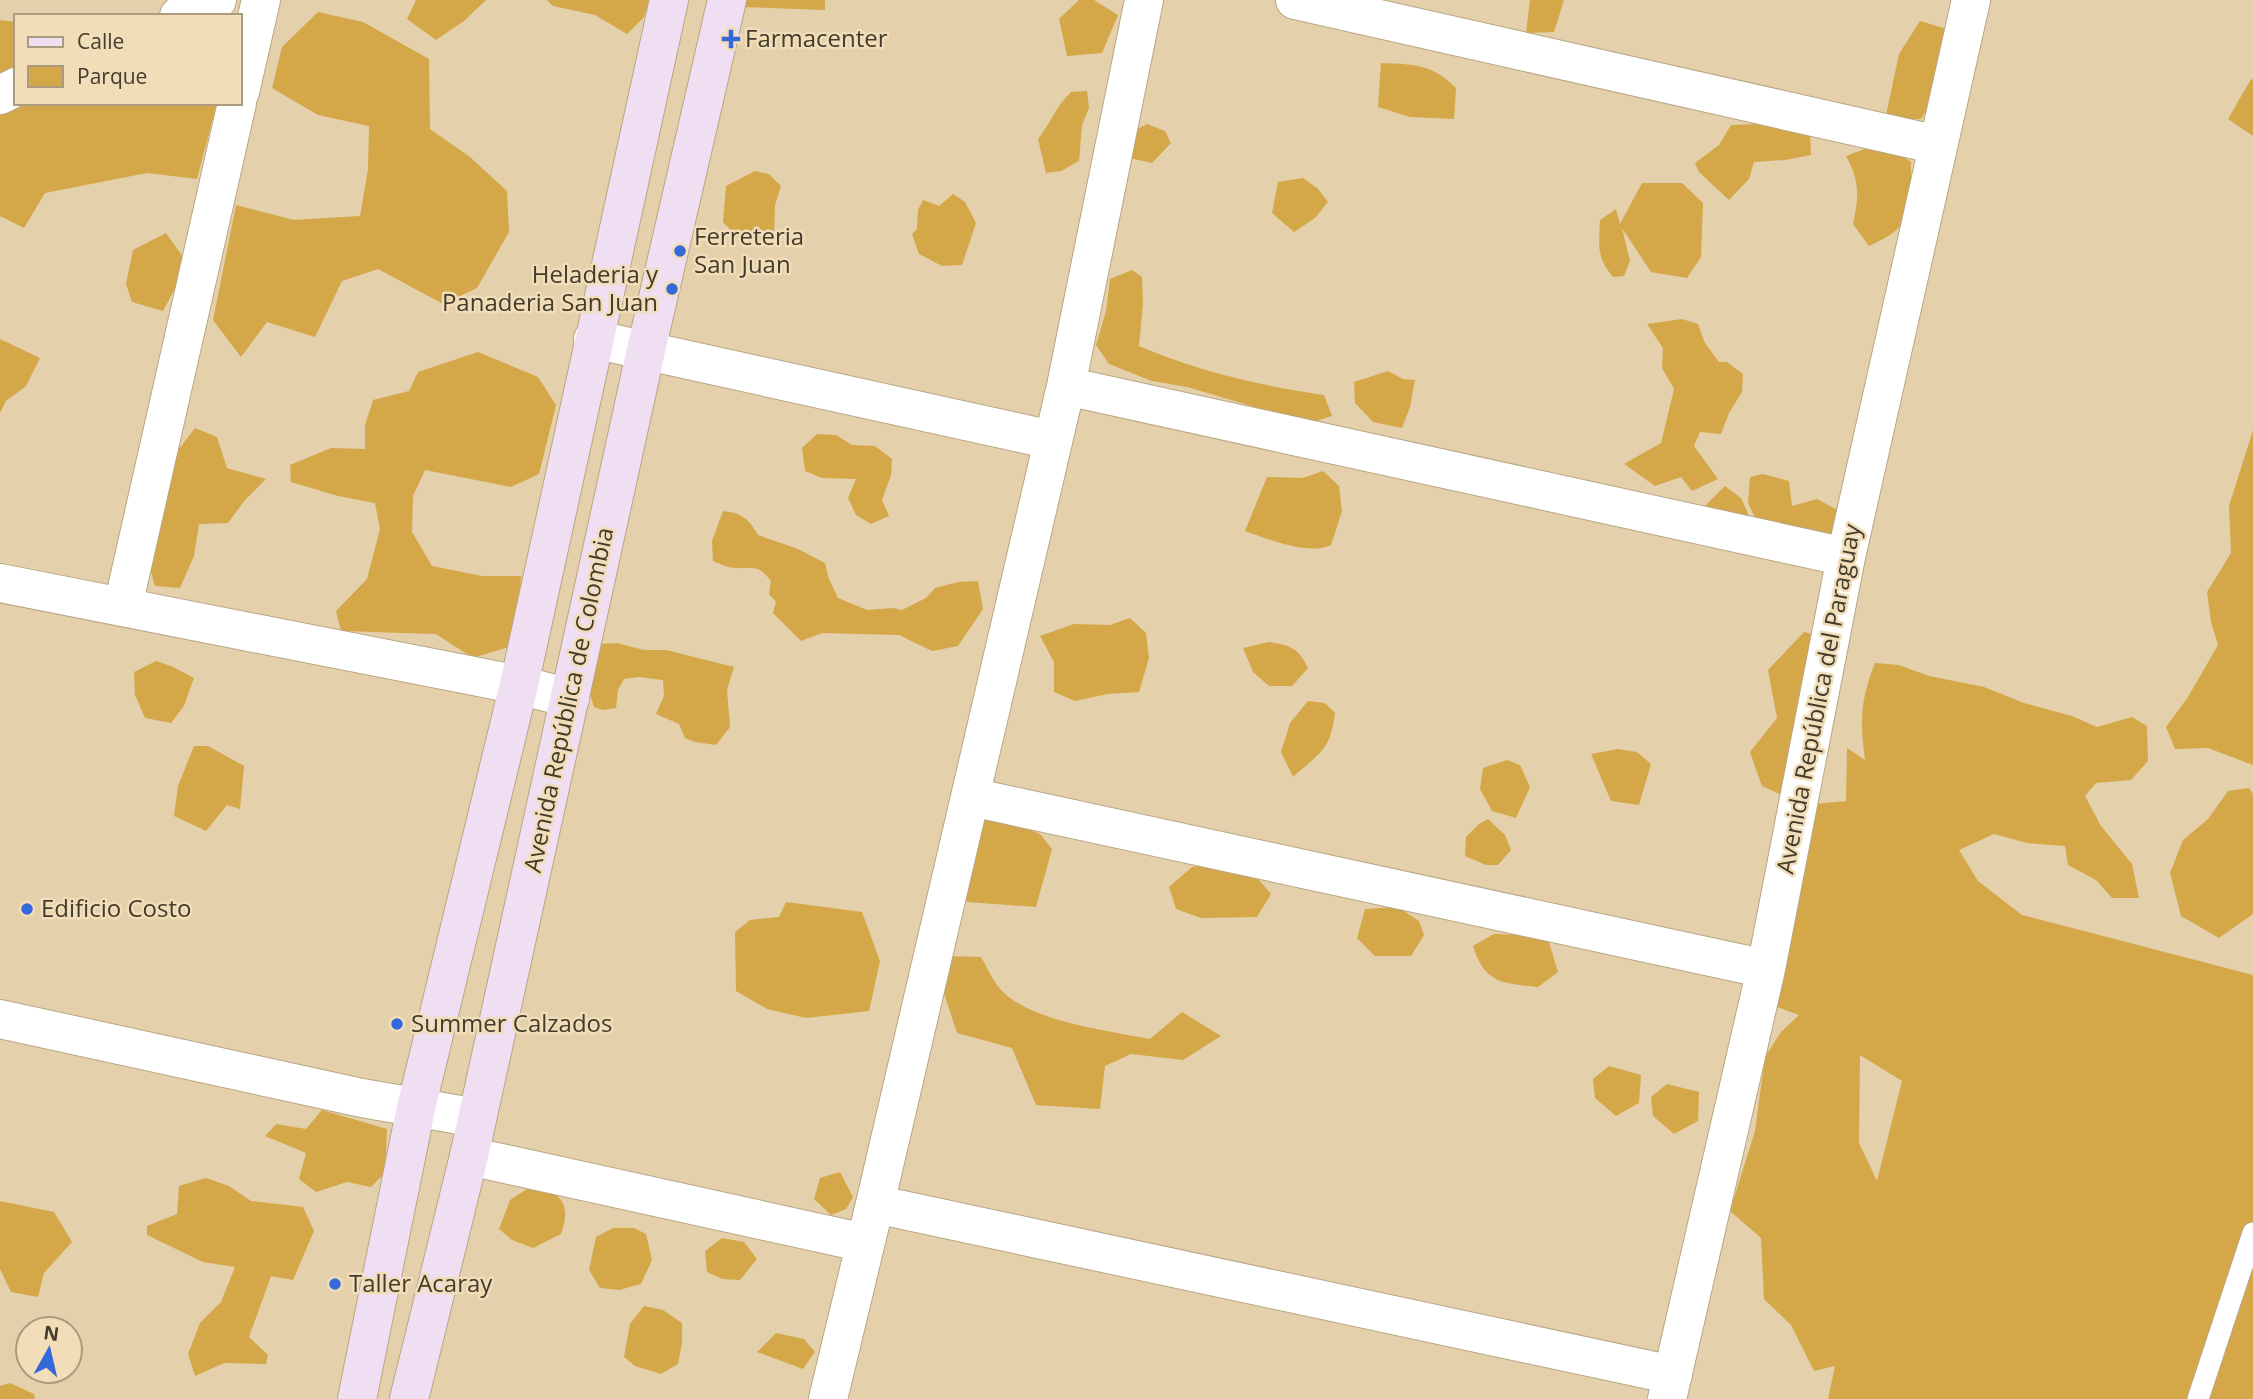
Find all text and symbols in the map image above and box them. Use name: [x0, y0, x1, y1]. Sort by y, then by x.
legend: [14, 14, 242, 105]
place label: Farmacenter: [745, 21, 888, 54]
text: Calle: [77, 27, 124, 55]
marker: Farmacenter: [723, 31, 739, 47]
text: Parque: [77, 62, 147, 90]
place label: Ferreteria San Juan: [694, 219, 804, 280]
marker: Ferreteria San Juan: [672, 243, 688, 259]
place label: Heladeria y Panaderia San Juan: [442, 257, 659, 318]
marker: Heladeria y Panaderia San Juan: [664, 281, 680, 297]
street label: Avenida República del Paraguay: [1767, 520, 1868, 876]
street label: Avenida República de Colombia: [515, 524, 620, 875]
place label: Edificio Costo: [41, 891, 191, 924]
marker: Edificio Costo: [19, 901, 35, 917]
place label: Summer Calzados: [411, 1006, 613, 1039]
marker: Summer Calzados: [389, 1016, 405, 1032]
place label: Taller Acaray: [349, 1266, 493, 1299]
marker: Taller Acaray: [327, 1276, 343, 1292]
north arrow: [14, 1315, 84, 1385]
text: N: [42, 1319, 61, 1347]

